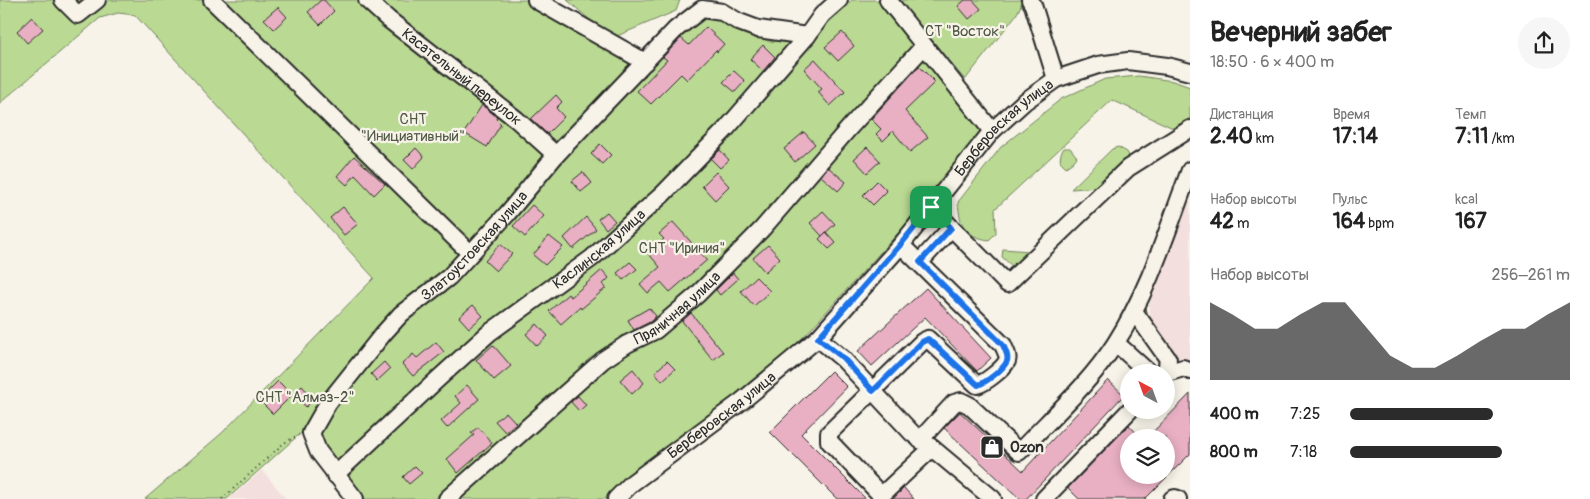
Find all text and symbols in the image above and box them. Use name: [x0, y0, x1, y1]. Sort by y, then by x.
text: Вечерний забег: [1210, 15, 1392, 50]
button: share: [1518, 17, 1570, 69]
park label: СТ "Восток": [925, 22, 1005, 41]
street label: Касательный переулок: [398, 24, 526, 130]
text: 18:50 · 6 × 400 m: [1210, 52, 1334, 72]
street label: Берберовская улица: [951, 75, 1057, 180]
text: Дистанция: [1210, 106, 1274, 123]
text: Время: [1333, 106, 1370, 123]
text: Темп: [1455, 106, 1486, 123]
park label: СНТ "Инициативный": [361, 110, 465, 146]
text: 2.40: [1210, 123, 1253, 150]
text: 17:14: [1333, 123, 1378, 150]
text: 7:11: [1455, 123, 1488, 150]
text: km: [1253, 130, 1274, 147]
text: /km: [1488, 130, 1515, 147]
pin: [910, 186, 952, 228]
street label: Златоустовская улица: [417, 187, 532, 305]
text: Набор высоты: [1210, 191, 1297, 208]
text: Пульс: [1333, 191, 1368, 208]
text: kcal: [1455, 191, 1478, 208]
icon: arrive: [917, 193, 945, 221]
street label: Каслинская улица: [549, 205, 650, 294]
text: 42: [1210, 208, 1234, 235]
text: 164: [1333, 208, 1365, 235]
text: 167: [1455, 208, 1487, 235]
text: m: [1234, 215, 1249, 232]
text: bpm: [1365, 215, 1394, 232]
park label: СНТ "Ириния": [639, 239, 725, 258]
text: Набор высоты: [1210, 265, 1309, 285]
text: 256–261 m: [1491, 265, 1570, 285]
street label: Пряничная улица: [631, 268, 725, 349]
north arrow: [1120, 364, 1175, 419]
map controls: [1120, 364, 1175, 484]
street label: Берберовская улица: [664, 368, 780, 463]
park label: СНТ "Алмаз-2": [255, 388, 355, 407]
text: 400 m: [1210, 404, 1259, 424]
text: 7:25: [1290, 404, 1320, 424]
button: layers: [1120, 429, 1175, 484]
shop icon: Ozon: [979, 434, 1005, 460]
place label: Ozon: [1010, 438, 1044, 457]
text: 800 m: [1210, 442, 1258, 462]
text: 7:18: [1290, 442, 1317, 462]

